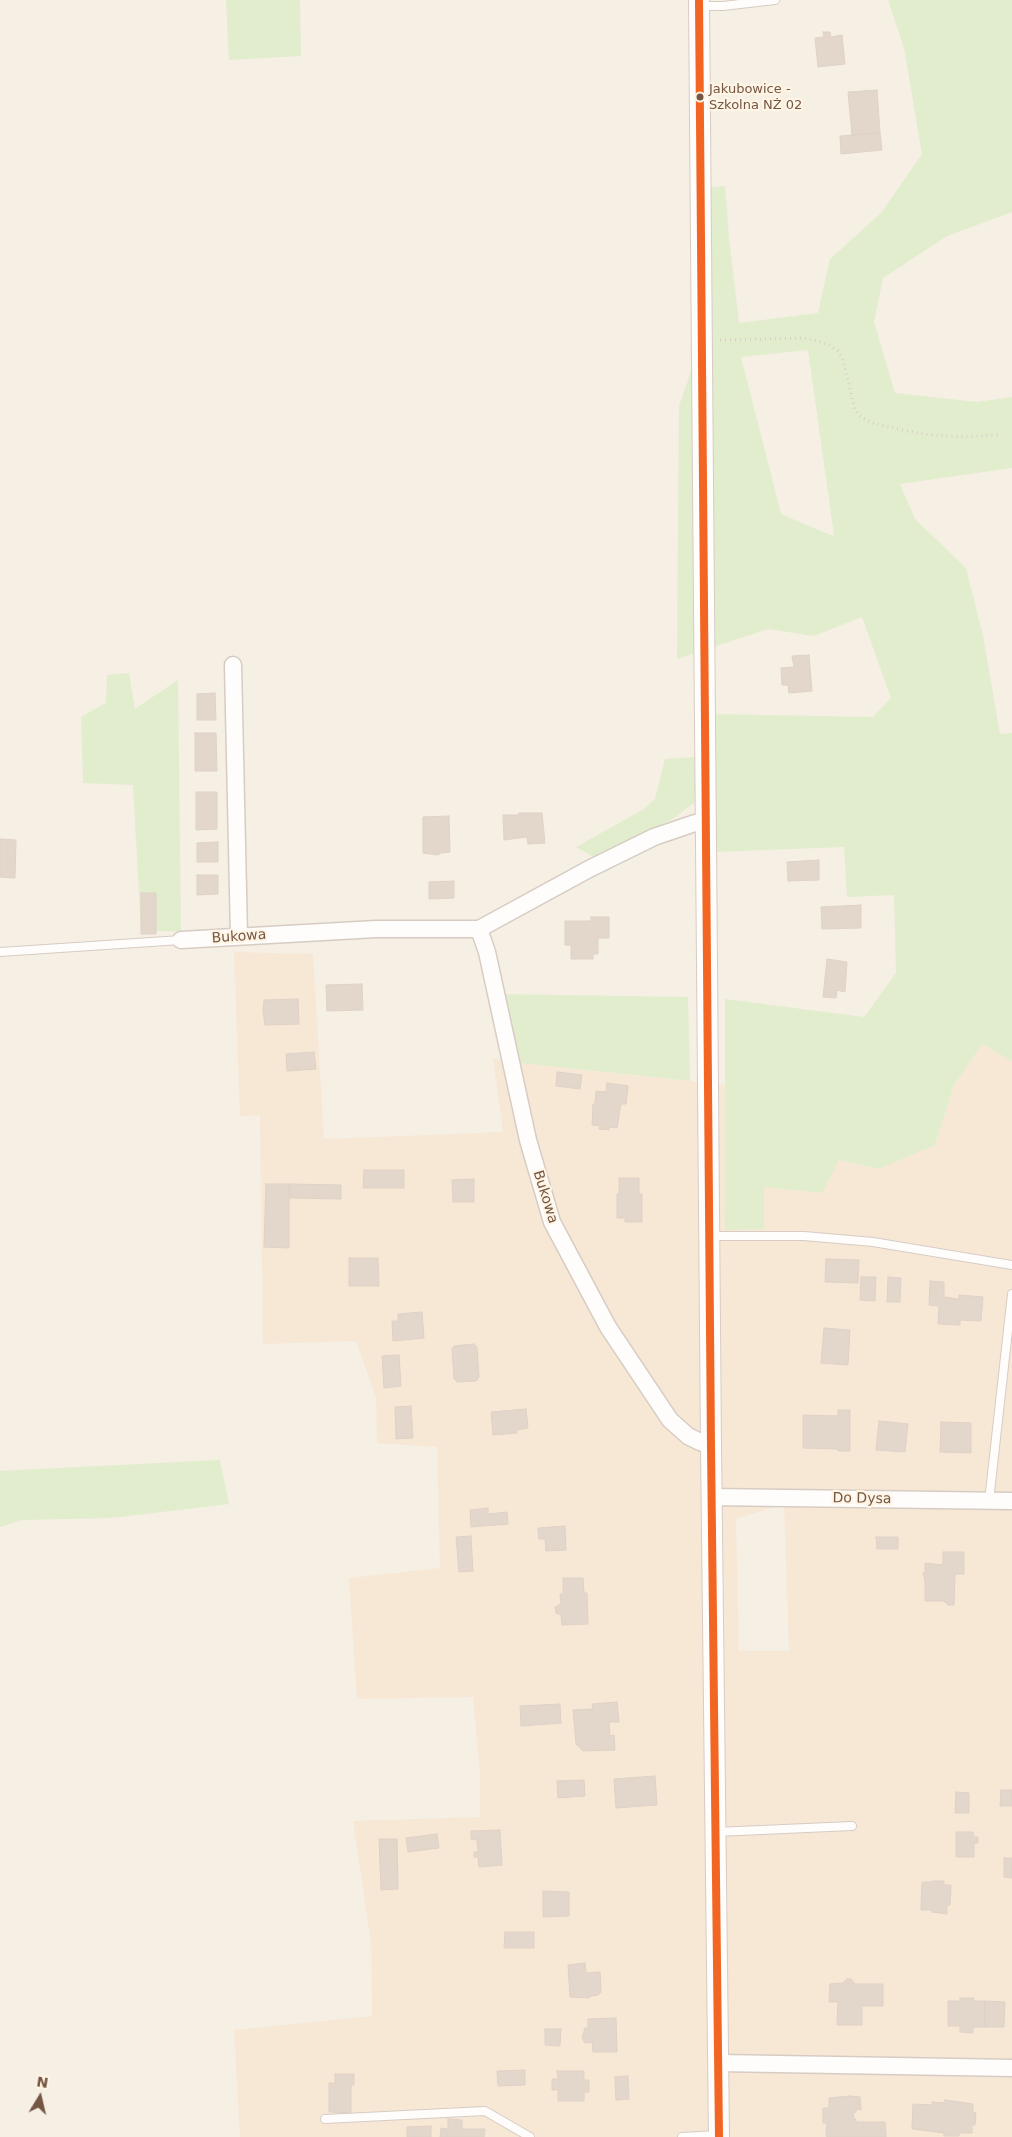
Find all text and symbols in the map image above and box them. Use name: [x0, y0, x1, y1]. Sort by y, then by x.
place label: Jakubowice - Szkolna NŻ 02: [709, 82, 802, 113]
marker: Jakubowice - Szkolna NŻ 02: [695, 92, 705, 102]
street label: Bukowa: [211, 927, 267, 947]
street label: Bukowa: [529, 1168, 561, 1226]
street label: Do Dysa: [832, 1490, 892, 1508]
north arrow: [15, 2072, 65, 2122]
text: N: [35, 2073, 49, 2091]

